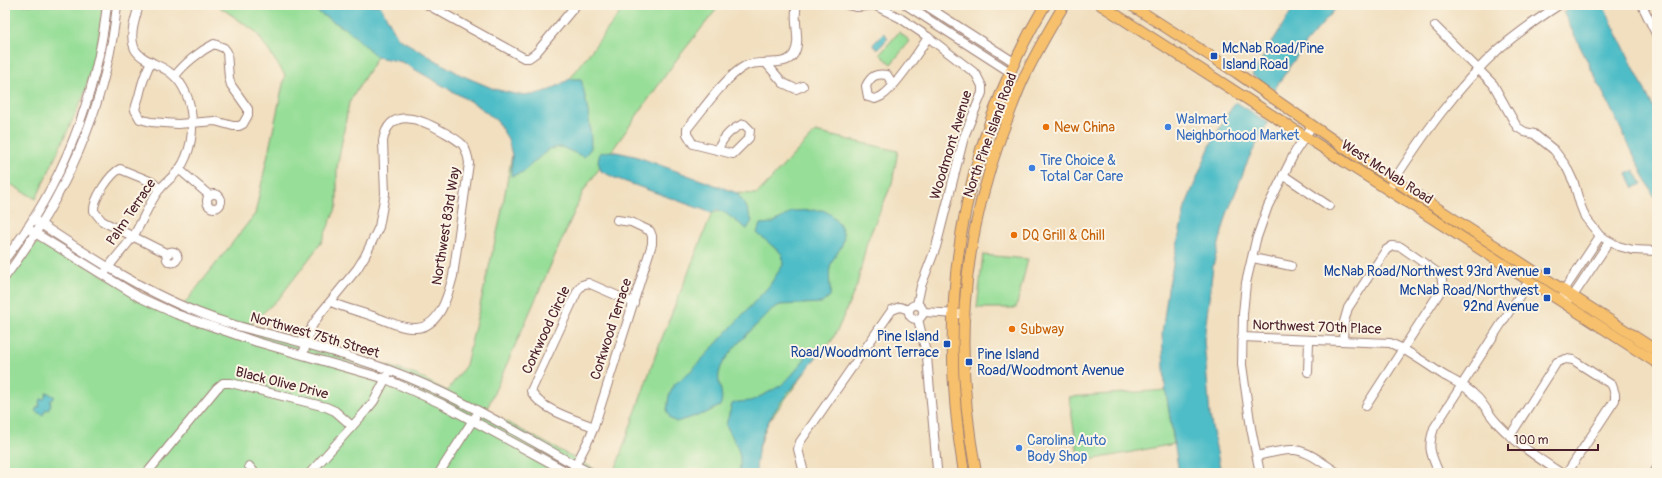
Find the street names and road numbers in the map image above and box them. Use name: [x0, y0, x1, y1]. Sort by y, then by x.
street label: North Pine Island Road: [960, 70, 1021, 200]
street label: Woodmont Avenue: [926, 88, 976, 202]
street label: West McNab Road: [1338, 136, 1436, 208]
street label: Northwest 83rd Way: [428, 166, 464, 286]
street label: Palm Terrace: [102, 175, 160, 249]
street label: Corkwood Terrace: [587, 276, 635, 382]
street label: Corkwood Circle: [518, 283, 574, 377]
street label: Northwest 75th Street: [248, 308, 382, 362]
street label: Northwest 70th Place: [1252, 316, 1382, 338]
street label: Black Olive Drive: [234, 363, 330, 403]

